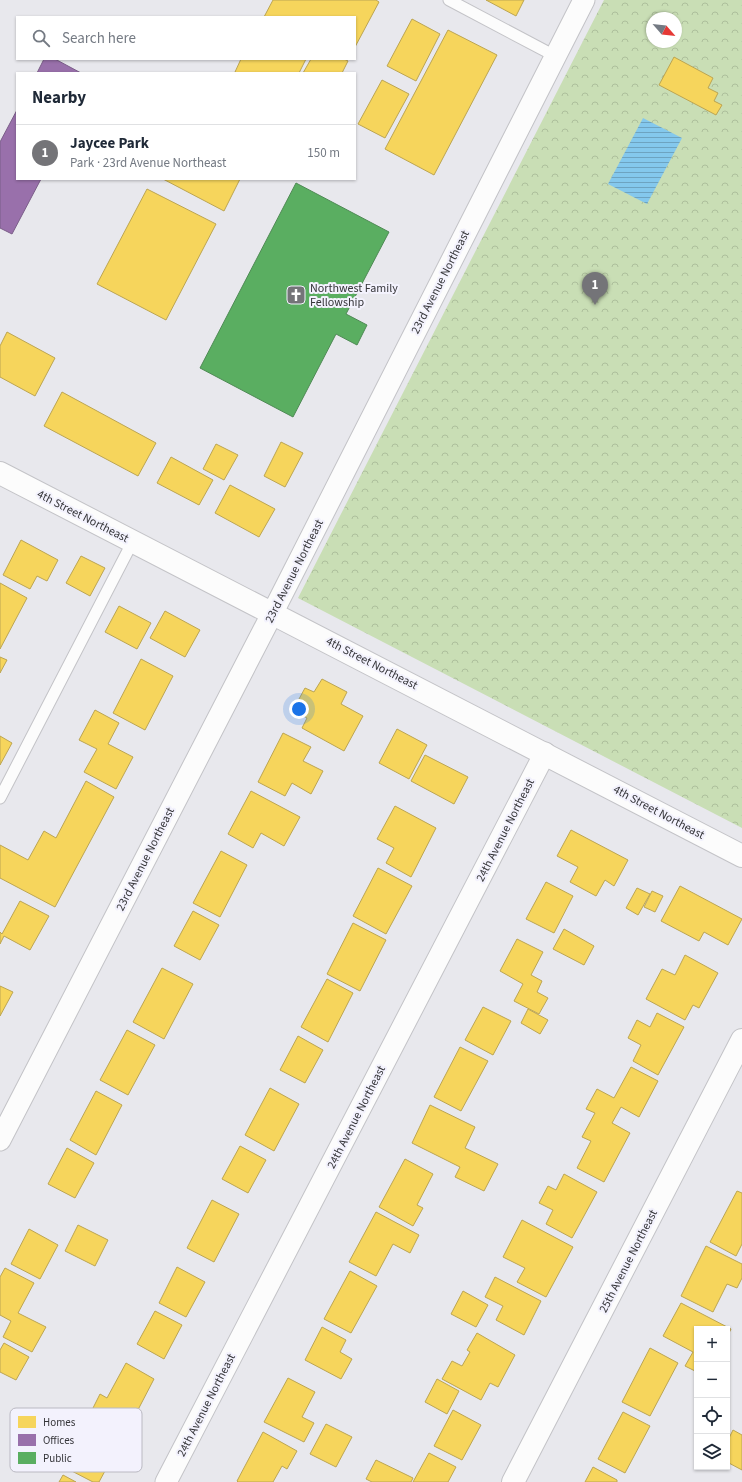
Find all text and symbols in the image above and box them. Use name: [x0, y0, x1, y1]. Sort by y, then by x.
north arrow: [646, 12, 682, 48]
search box: [16, 16, 356, 60]
icon: search: [30, 27, 52, 49]
text: Search here: [62, 28, 136, 49]
text: Nearby: [32, 86, 86, 110]
text: Jaycee Park: [70, 133, 149, 154]
text: 1: [42, 144, 48, 162]
text: 150 m: [307, 144, 340, 162]
text: Park · 23rd Avenue Northeast: [70, 154, 226, 172]
street label: 23rd Avenue Northeast: [407, 228, 474, 337]
pin: 1: [582, 272, 608, 305]
place label: Northwest Family Fellowship: [310, 280, 398, 311]
church icon: Northwest Family Fellowship: [285, 284, 307, 306]
street label: 4th Street Northeast: [34, 486, 132, 547]
street label: 23rd Avenue Northeast: [261, 517, 328, 626]
street label: 4th Street Northeast: [323, 633, 421, 694]
your location: [289, 699, 309, 719]
street label: 24th Avenue Northeast: [472, 776, 539, 885]
street label: 4th Street Northeast: [610, 781, 707, 844]
street label: 23rd Avenue Northeast: [112, 805, 179, 914]
street label: 24th Avenue Northeast: [323, 1063, 390, 1172]
street label: 25th Avenue Northeast: [595, 1207, 662, 1316]
map controls: [694, 1326, 730, 1470]
button: +: [694, 1326, 730, 1362]
street label: 24th Avenue Northeast: [173, 1351, 240, 1460]
button: −: [694, 1362, 730, 1398]
button: locate: [694, 1398, 730, 1434]
legend: [10, 1408, 142, 1472]
text: Homes: [43, 1415, 76, 1430]
text: Offices: [43, 1433, 75, 1448]
button: layers: [694, 1434, 730, 1470]
text: Public: [43, 1451, 72, 1466]

